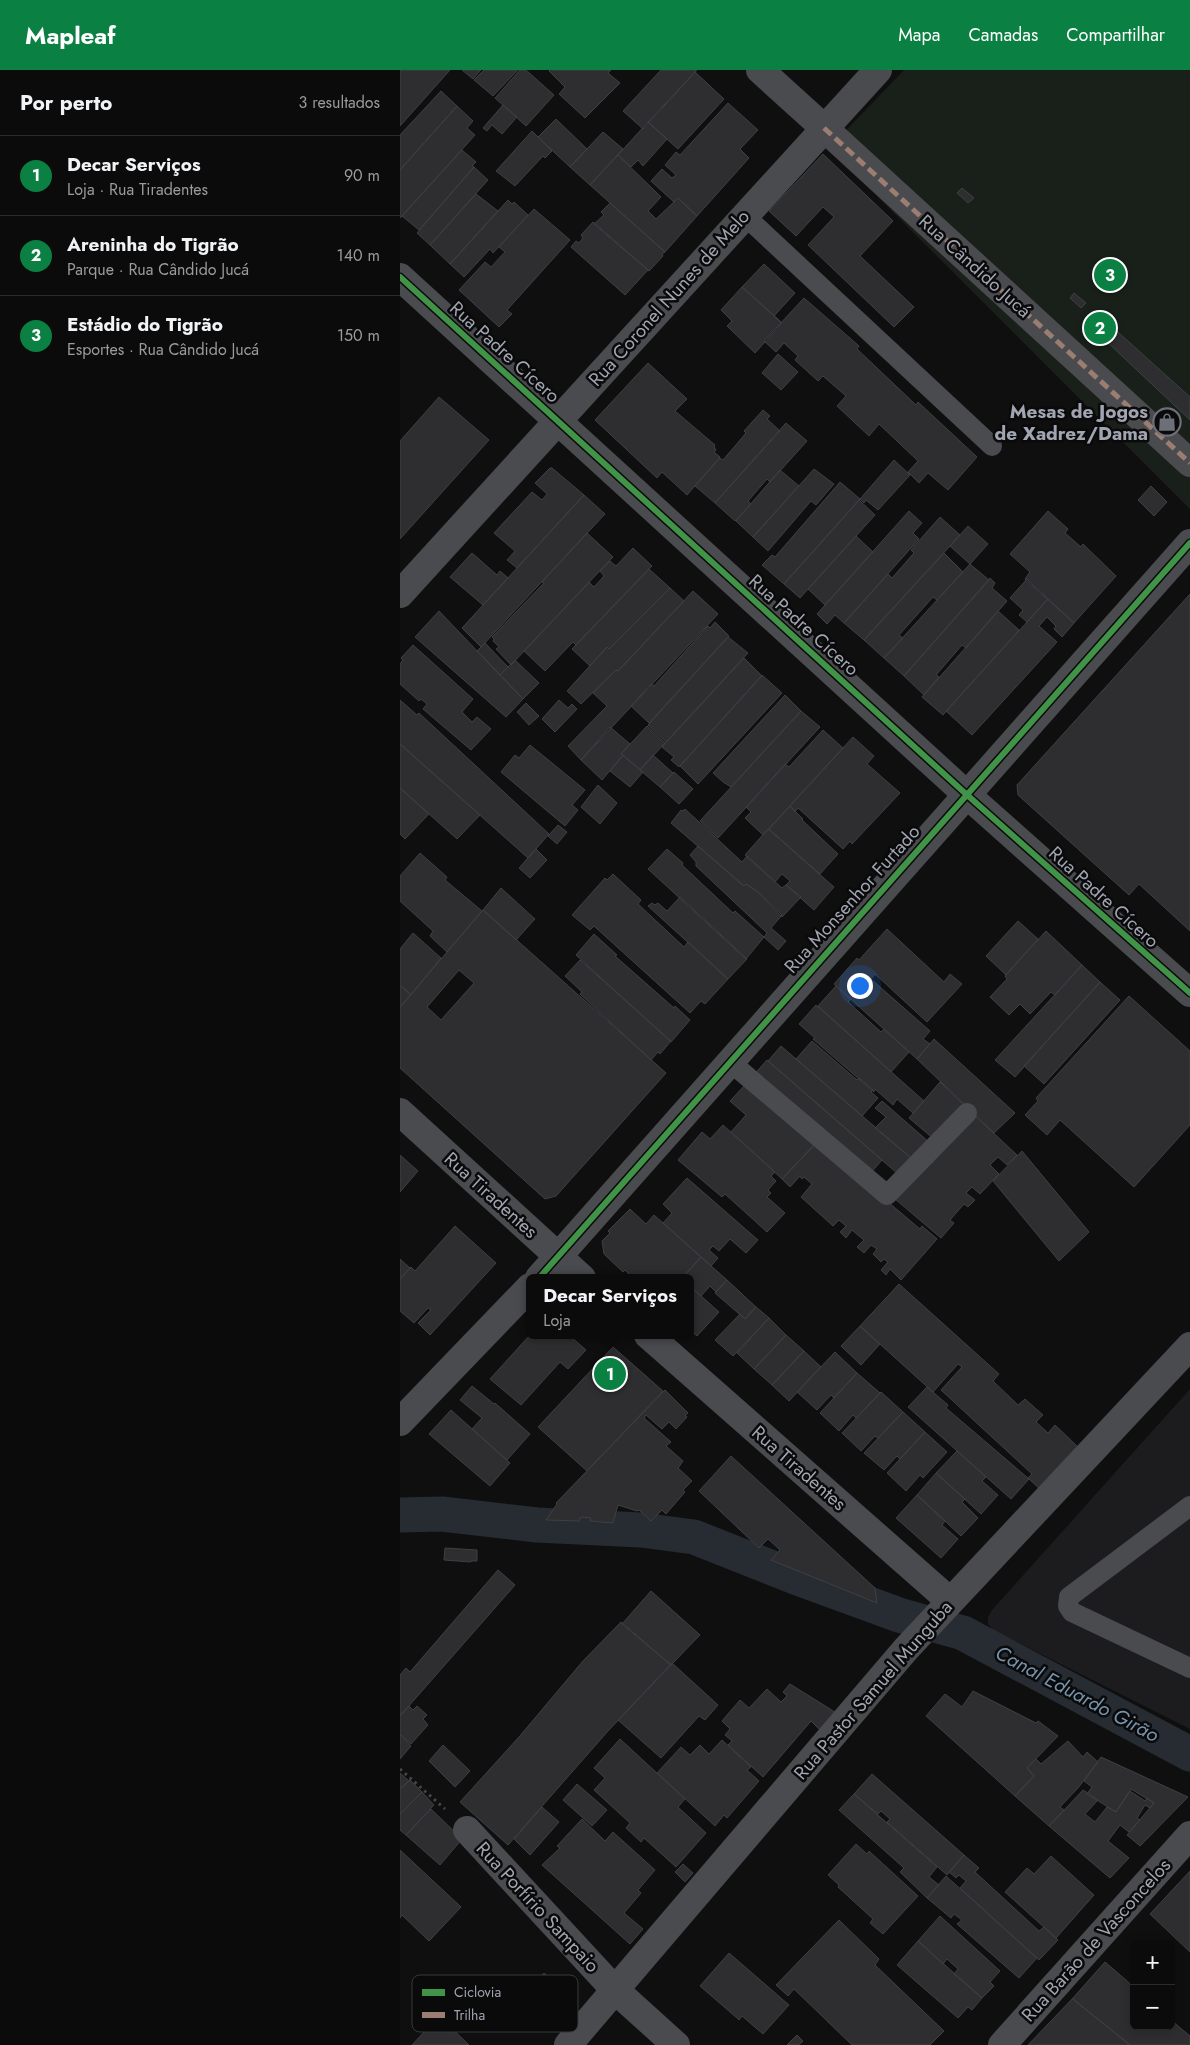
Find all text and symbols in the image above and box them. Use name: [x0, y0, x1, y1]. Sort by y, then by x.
text: Mapleaf: [25, 18, 116, 53]
text: Mapa: [898, 22, 940, 48]
text: Camadas: [968, 22, 1038, 48]
text: Compartilhar: [1066, 22, 1165, 48]
text: Por perto: [20, 88, 112, 118]
text: 3 resultados: [299, 91, 380, 114]
text: Decar Serviços: [67, 151, 201, 178]
text: 1: [32, 164, 40, 187]
text: 90 m: [344, 164, 380, 187]
text: Loja · Rua Tiradentes: [67, 178, 208, 201]
street label: Rua Coronel Nunes de Melo: [582, 204, 756, 392]
street label: Rua Cândido Jucá: [913, 208, 1037, 324]
text: Areninha do Tigrão: [67, 231, 239, 258]
text: 2: [31, 244, 41, 267]
text: 140 m: [337, 244, 380, 267]
pin: 3: [1094, 256, 1126, 294]
text: Parque · Rua Cândido Jucá: [67, 258, 249, 281]
street label: Rua Padre Cícero: [444, 295, 566, 409]
pin: 2: [1084, 309, 1116, 347]
text: Estádio do Tigrão: [67, 311, 223, 338]
text: 3: [31, 324, 41, 347]
text: 150 m: [337, 324, 380, 347]
text: Esportes · Rua Cândido Jucá: [67, 338, 259, 361]
place label: Mesas de Jogos de Xadrez/Dama: [995, 398, 1148, 447]
shop icon: Mesas de Jogos de Xadrez/Dama: [1152, 407, 1182, 437]
street label: Rua Padre Cícero: [743, 568, 865, 682]
street label: Rua Monsenhor Furtado: [778, 819, 926, 979]
street label: Rua Padre Cícero: [1043, 840, 1165, 954]
your location: [847, 973, 873, 999]
street label: Rua Tiradentes: [438, 1146, 544, 1245]
popup: [526, 1274, 694, 1339]
text: Decar Serviços: [543, 1282, 677, 1309]
text: Loja: [543, 1309, 571, 1332]
pin: 1: [594, 1355, 626, 1393]
street label: Rua Tiradentes: [746, 1419, 852, 1517]
street label: Rua Pastor Samuel Munguba: [788, 1595, 958, 1785]
water label: Canal Eduardo Girão: [990, 1639, 1164, 1750]
street label: Rua Porfírio Sampaio: [470, 1836, 606, 1978]
street label: Rua Barão de Vasconcelos: [1015, 1852, 1177, 2028]
map controls: [1130, 1940, 1175, 2030]
button: +: [1130, 1940, 1175, 1985]
legend: [412, 1975, 578, 2032]
text: Ciclovia: [454, 1982, 501, 2002]
button: −: [1130, 1985, 1175, 2030]
text: Trilha: [454, 2005, 485, 2025]

